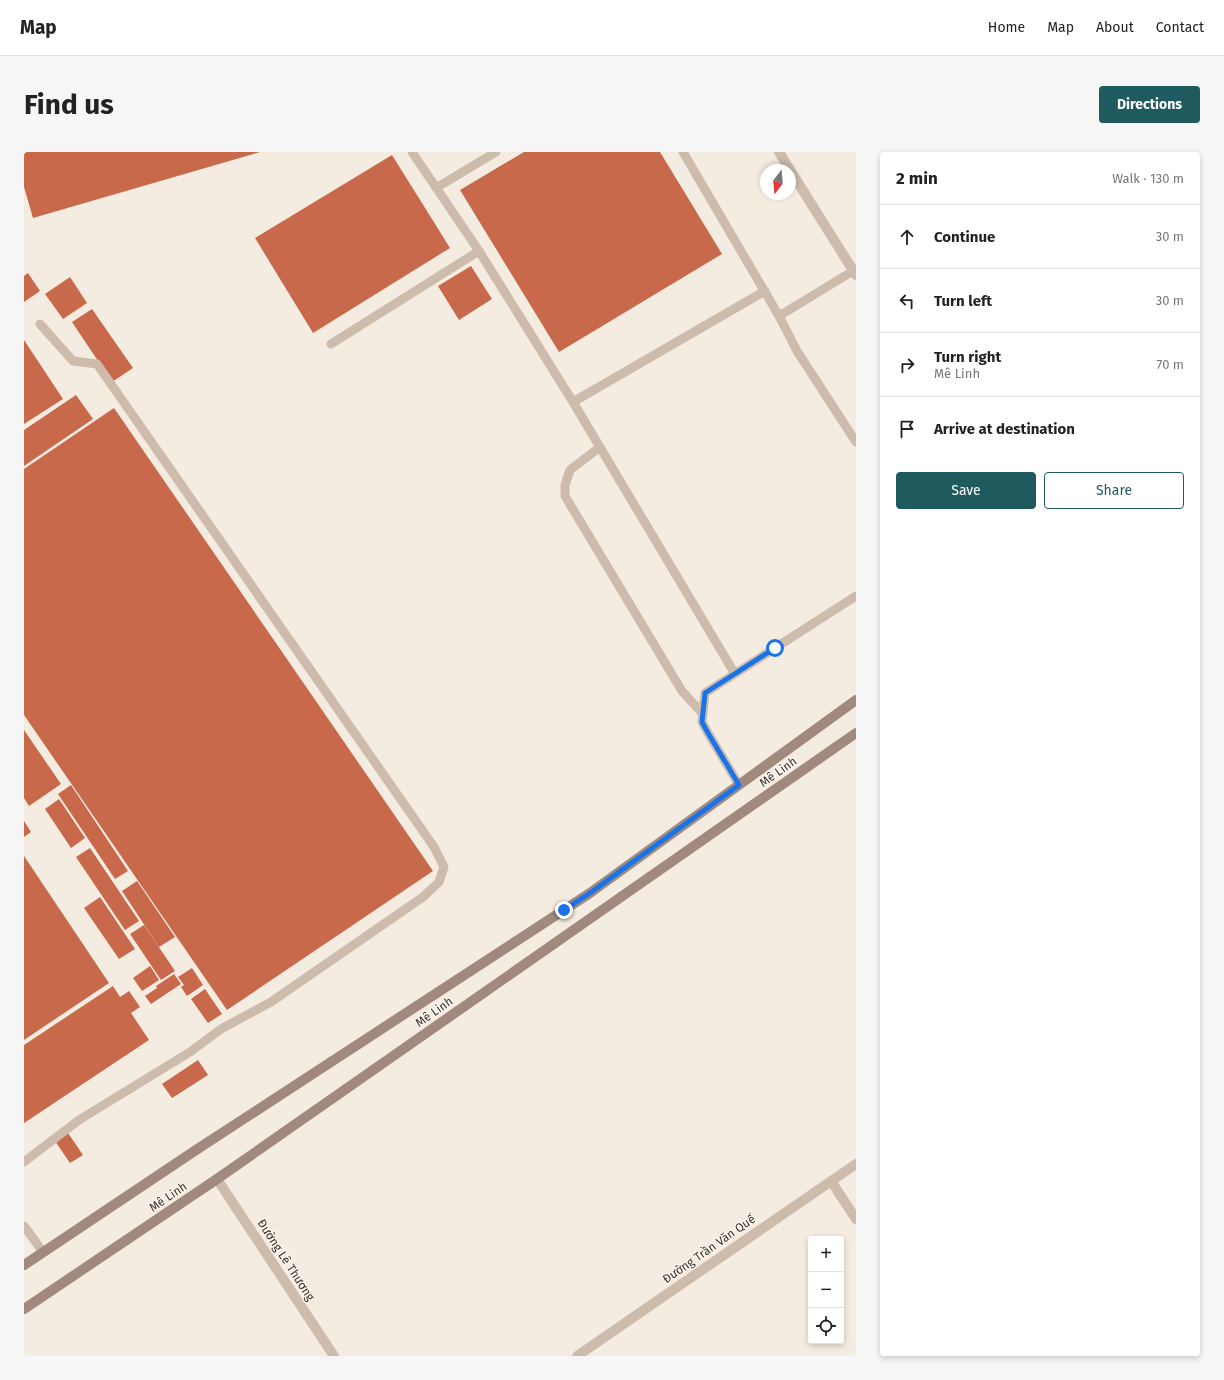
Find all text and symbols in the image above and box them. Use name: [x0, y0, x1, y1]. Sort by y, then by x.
text: Map: [20, 16, 57, 39]
text: Home: [988, 19, 1025, 36]
text: Map: [1047, 19, 1074, 36]
text: About: [1096, 19, 1134, 36]
text: Contact: [1156, 19, 1204, 36]
button: Directions: [1099, 86, 1200, 123]
text: Find us: [24, 88, 114, 121]
north arrow: [760, 164, 796, 200]
text: 2 min: [896, 168, 938, 189]
text: Walk · 130 m: [1112, 171, 1184, 186]
icon: ahead: [896, 226, 918, 248]
text: Continue: [934, 228, 995, 246]
text: 30 m: [1156, 229, 1184, 244]
icon: left: [896, 290, 918, 312]
text: Turn left: [934, 292, 992, 310]
text: 30 m: [1156, 293, 1184, 308]
text: Turn right: [934, 348, 1001, 366]
icon: right: [896, 354, 918, 376]
text: 70 m: [1157, 357, 1184, 372]
text: Mê Linh: [934, 366, 980, 381]
icon: arrive: [896, 418, 918, 440]
text: Arrive at destination: [934, 420, 1075, 438]
button: Save: [896, 472, 1036, 509]
button: Share: [1044, 472, 1184, 509]
route start: [766, 639, 784, 657]
street label: Mê Linh: [757, 754, 799, 790]
route end: [555, 901, 573, 919]
street label: Mê Linh: [413, 994, 455, 1030]
street label: Mê Linh: [146, 1179, 190, 1215]
street label: Đường Trần Văn Quế: [659, 1211, 758, 1286]
street label: Đường Lê Thương: [254, 1217, 318, 1304]
map controls: [808, 1236, 844, 1344]
button: +: [808, 1236, 844, 1272]
button: −: [808, 1272, 844, 1308]
button: locate: [808, 1308, 844, 1344]

